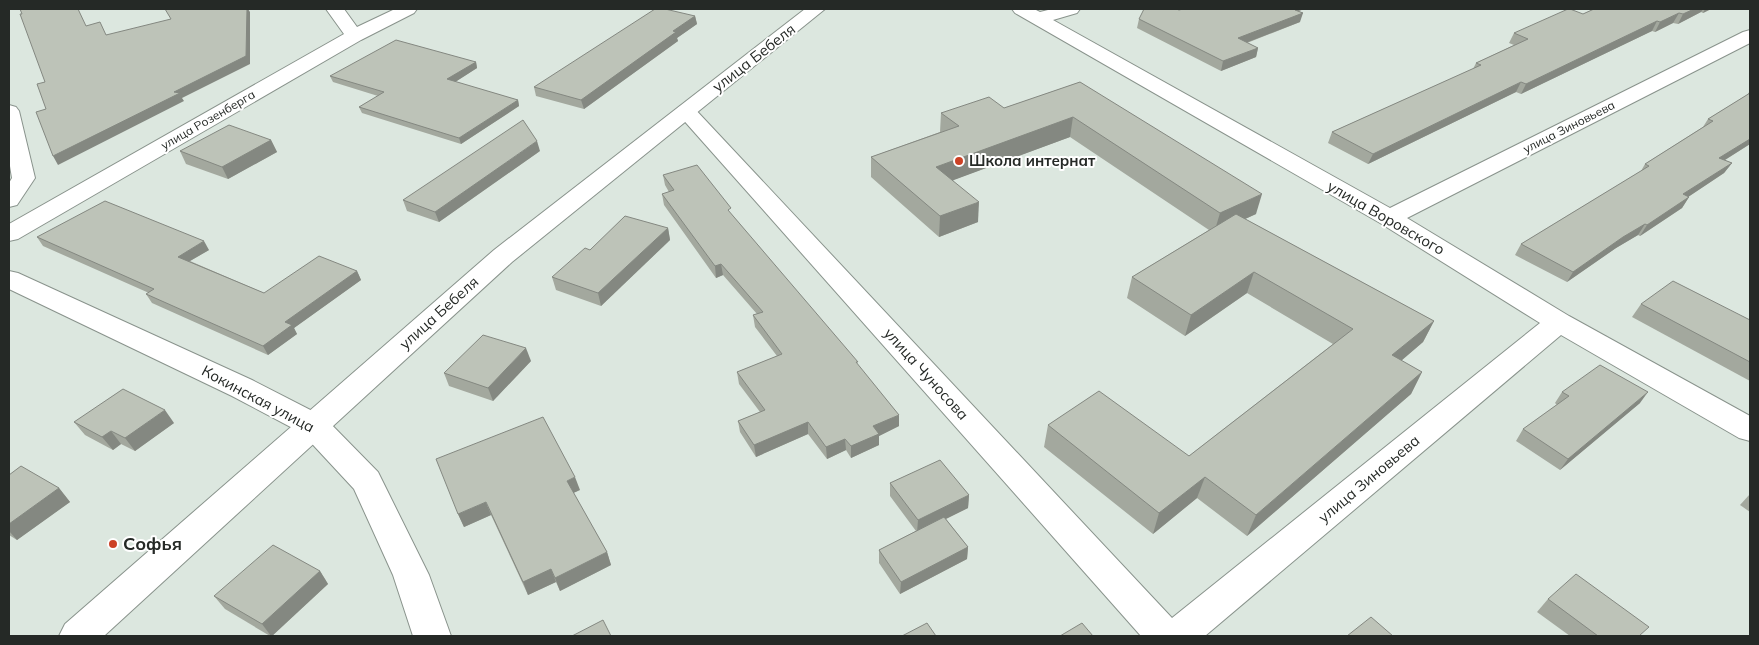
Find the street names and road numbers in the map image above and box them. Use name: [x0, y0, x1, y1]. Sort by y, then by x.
street label: улица Бебеля: [708, 19, 799, 96]
street label: улица Розенберга: [158, 87, 258, 153]
street label: улица Зиновьева: [1520, 97, 1617, 156]
street label: улица Воровского: [1324, 176, 1448, 259]
street label: улица Бебеля: [395, 272, 482, 353]
street label: улица Чуносова: [880, 324, 973, 424]
street label: Кокинская улица: [199, 361, 318, 436]
street label: улица Зиновьева: [1314, 431, 1423, 527]

